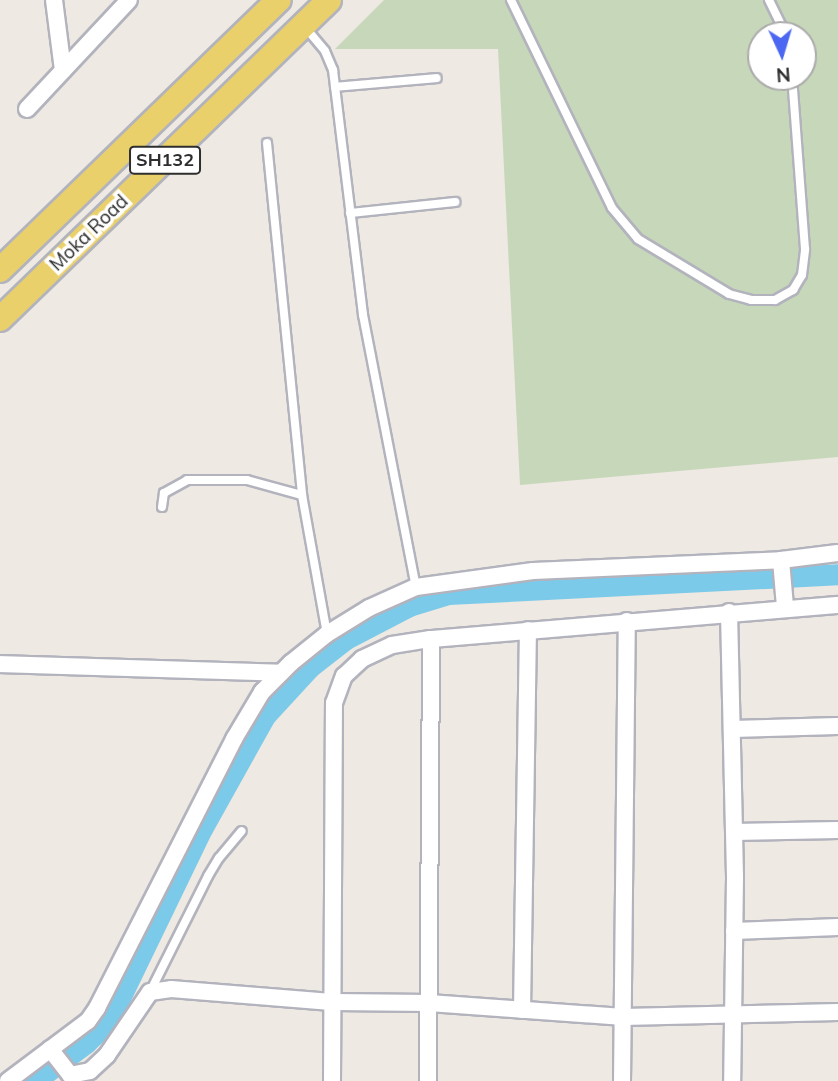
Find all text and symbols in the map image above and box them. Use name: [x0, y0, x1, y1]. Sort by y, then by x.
north arrow: [747, 21, 817, 91]
text: N: [775, 62, 791, 87]
road number: SH132: [128, 146, 202, 174]
street label: Moka Road: [45, 190, 133, 276]

